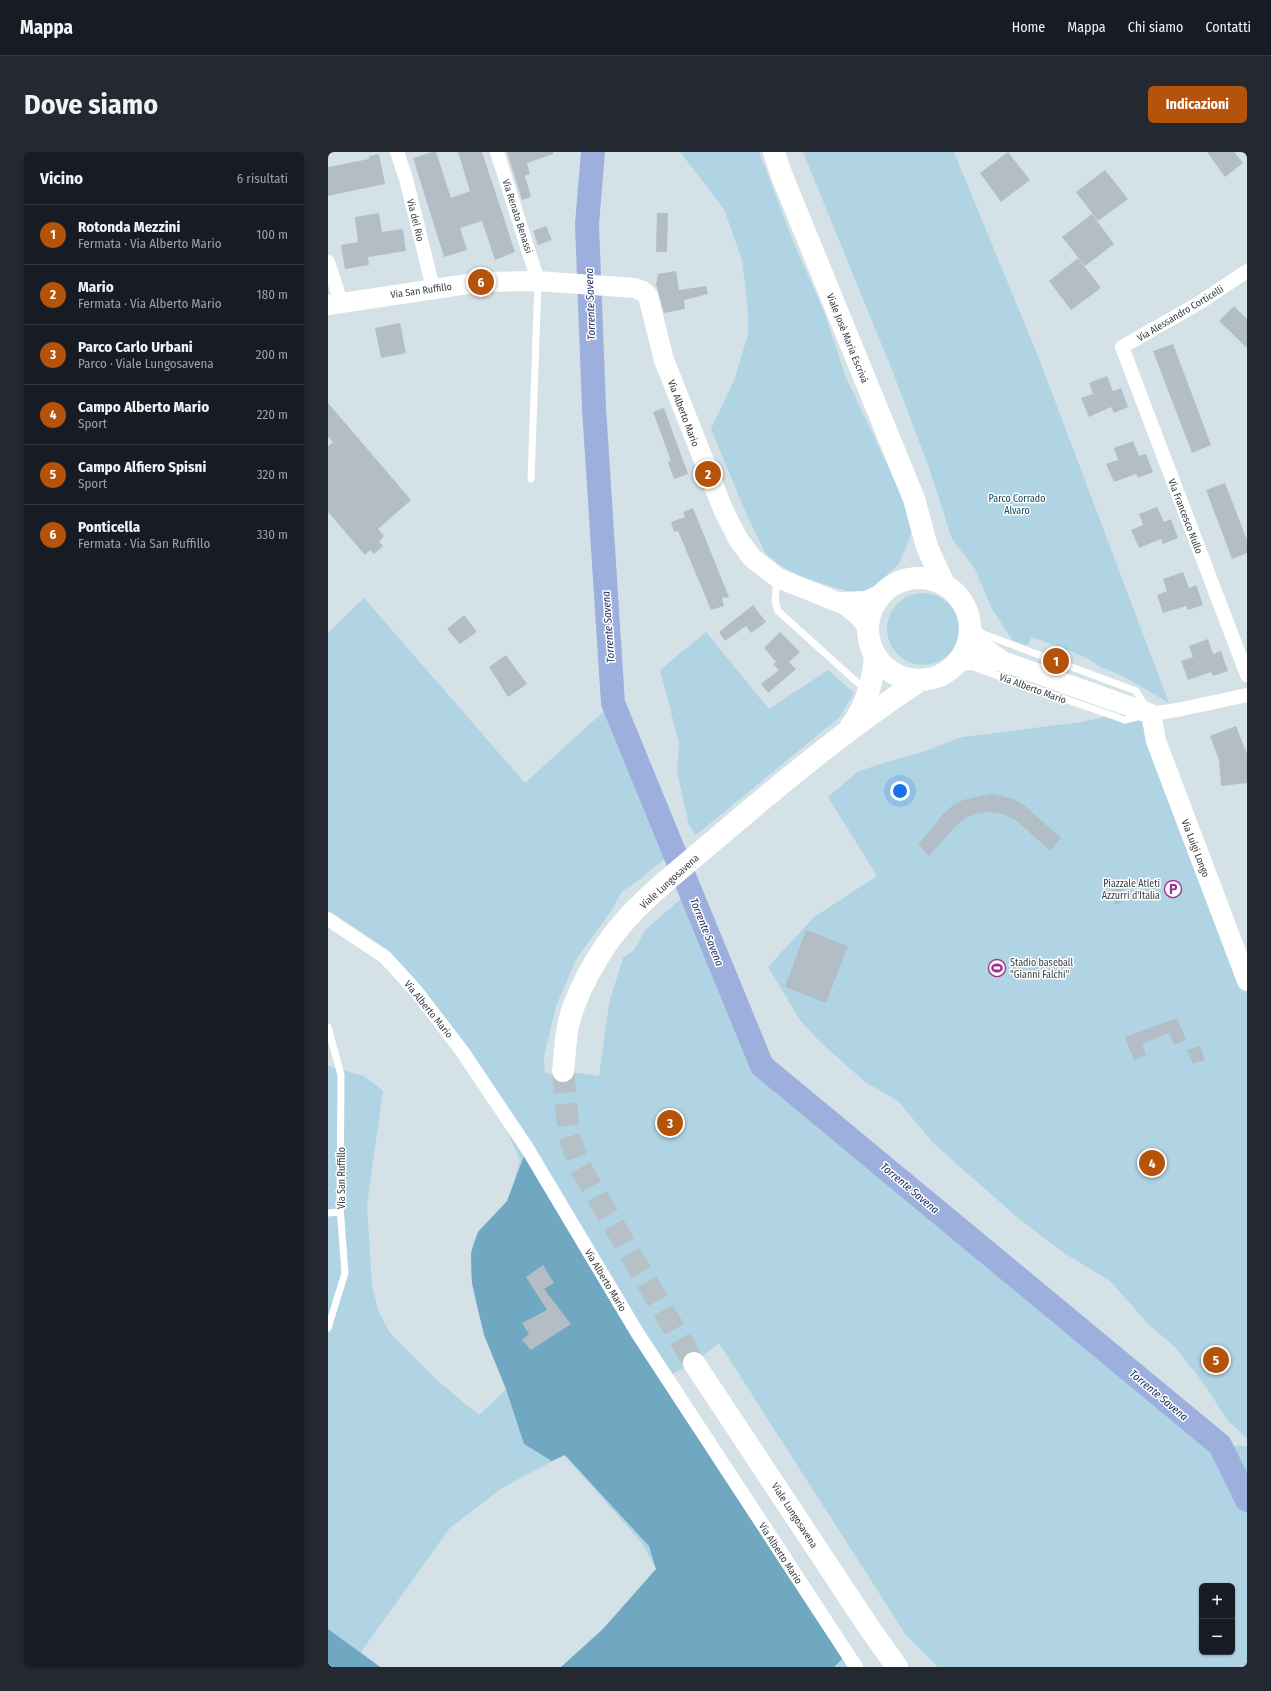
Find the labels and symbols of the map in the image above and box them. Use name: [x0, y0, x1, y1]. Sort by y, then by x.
street label: Via Renato Benassi: [499, 178, 535, 255]
street label: Via del Rio: [404, 198, 426, 243]
pin: 6: [468, 267, 494, 297]
water label: Torrente Savena: [583, 267, 598, 340]
street label: Via San Ruffillo: [390, 281, 453, 301]
street label: Via Alessandro Corticelli: [1135, 283, 1226, 344]
street label: Viale Josè Maria Escrivà: [824, 292, 871, 385]
street label: Via Alberto Mario: [665, 378, 701, 448]
pin: 2: [695, 459, 721, 489]
street label: Via Francesco Nullo: [1165, 477, 1205, 555]
park label: Parco Corrado Alvaro: [989, 493, 1045, 517]
water label: Torrente Savena: [599, 590, 618, 663]
pin: 1: [1043, 646, 1069, 676]
street label: Via Alberto Mario: [997, 671, 1068, 707]
your location: [890, 781, 910, 801]
street label: Via Luigi Longo: [1179, 818, 1212, 879]
street label: Viale Lungosavena: [638, 852, 702, 911]
place label: Piazzale Atleti Azzurri d'Italia: [1102, 878, 1160, 902]
parking icon: Piazzale Atleti Azzurri d'Italia: [1163, 879, 1183, 899]
water label: Torrente Savena: [687, 896, 726, 968]
place label: Stadio baseball "Gianni Falchi": [1010, 957, 1073, 981]
sports icon: Stadio baseball "Gianni Falchi": [987, 958, 1007, 978]
street label: Via Alberto Mario: [401, 978, 455, 1041]
pin: 3: [657, 1108, 683, 1138]
street label: Via San Ruffillo: [336, 1147, 348, 1209]
pin: 4: [1139, 1148, 1165, 1178]
water label: Torrente Savena: [878, 1160, 942, 1217]
street label: Via Alberto Mario: [582, 1247, 628, 1314]
pin: 5: [1203, 1345, 1229, 1375]
water label: Torrente Savena: [1127, 1367, 1191, 1424]
street label: Viale Lungosavena: [769, 1481, 820, 1550]
street label: Via Alberto Mario: [756, 1521, 804, 1586]

